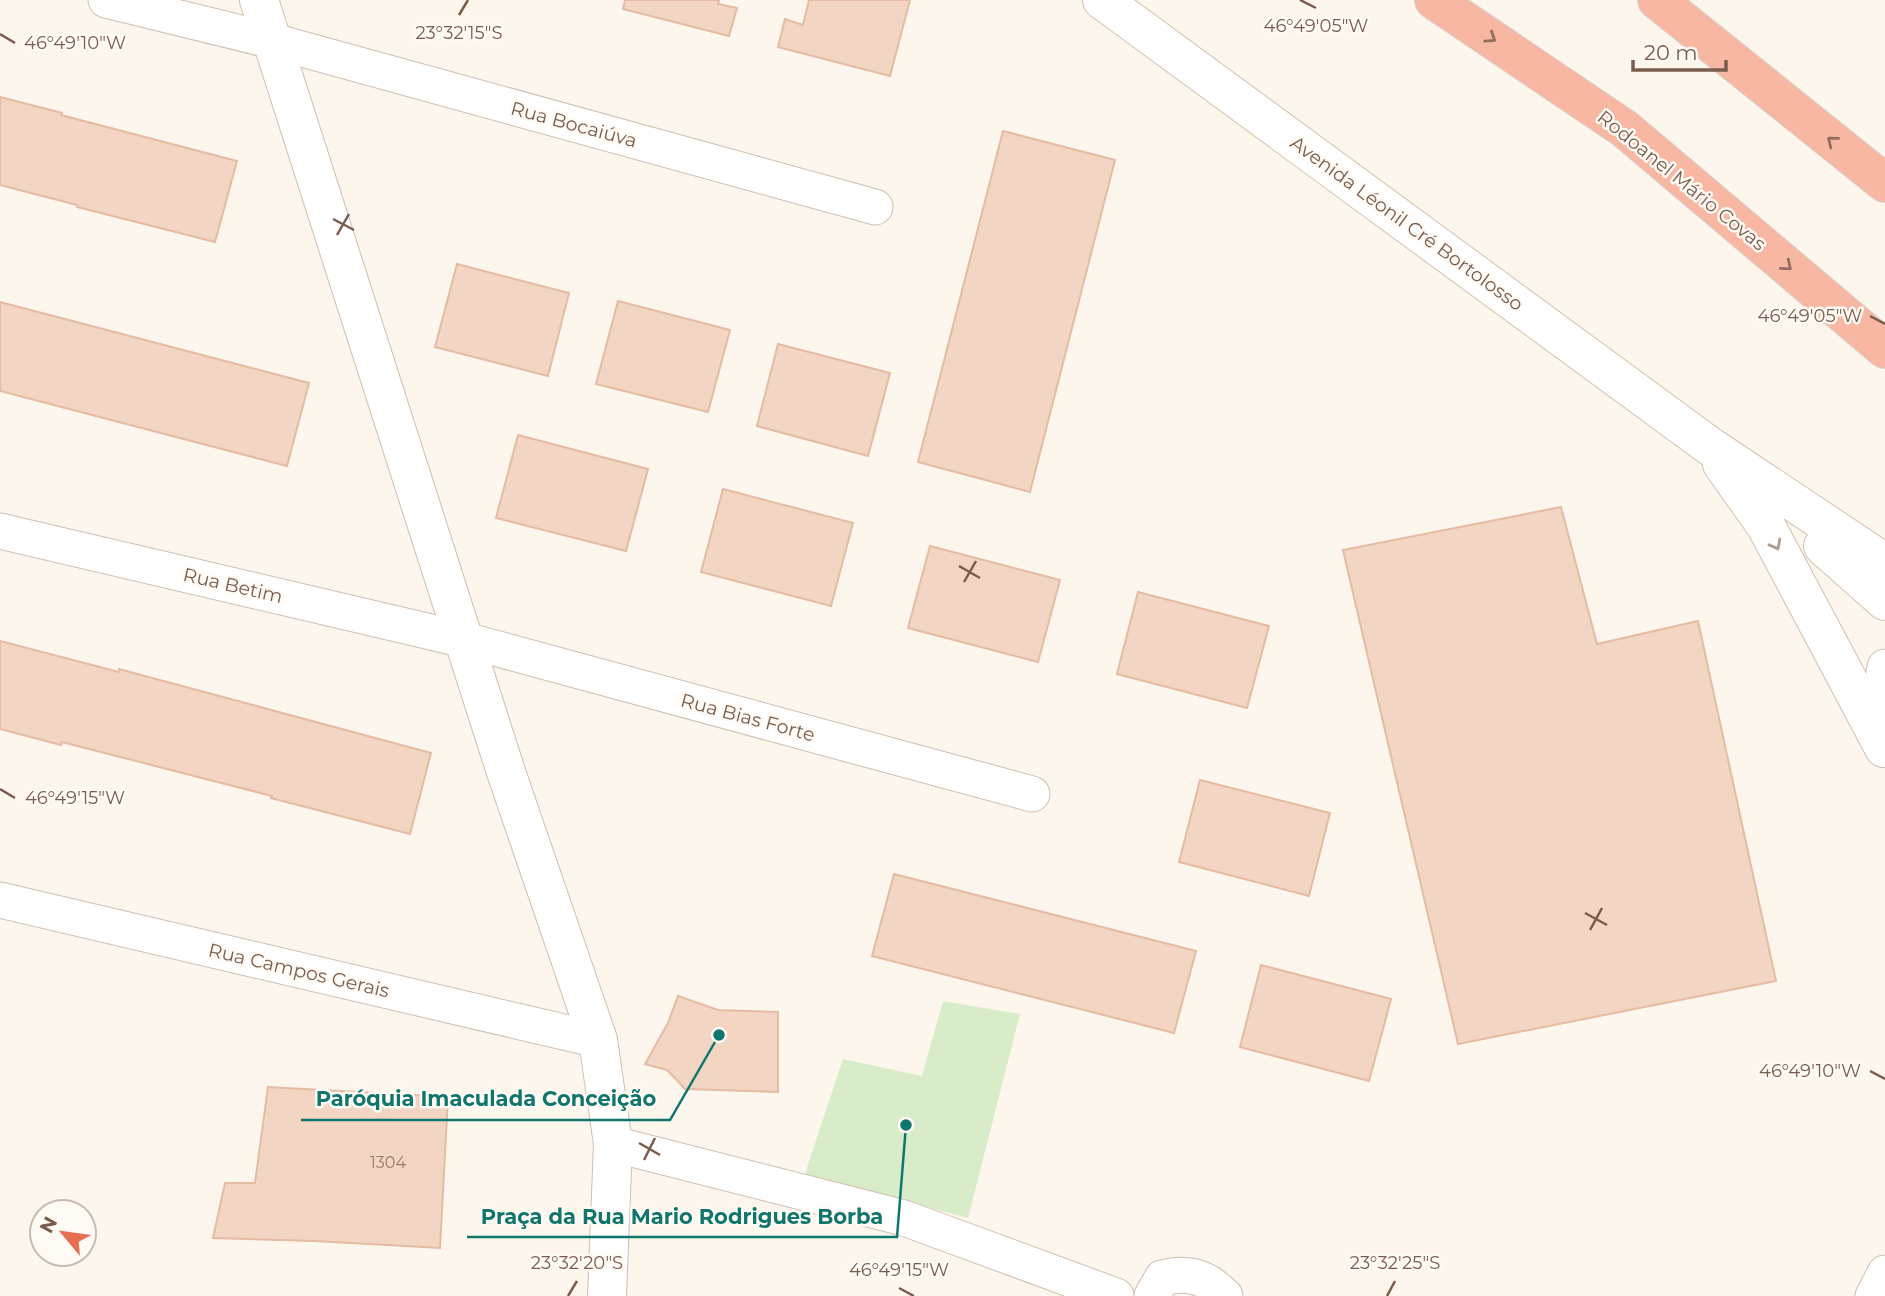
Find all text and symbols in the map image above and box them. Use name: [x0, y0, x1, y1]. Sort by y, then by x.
text: 46°49'05"W: [1264, 15, 1368, 37]
text: 23°32'15"S: [415, 22, 503, 44]
scale bar: [1633, 28, 1726, 72]
one-way arrow: [1483, 30, 1496, 42]
text: 46°49'10"W: [24, 32, 126, 54]
text: 20 m: [1644, 40, 1698, 65]
street label: Rua Bocaiúva: [508, 97, 640, 152]
street label: Rodoanel Mário Covas: [1593, 105, 1770, 255]
street label: Avenida Léonil Cré Bortolosso: [1286, 131, 1528, 316]
one-way arrow: [1827, 136, 1839, 149]
one-way arrow: [1779, 258, 1792, 270]
text: 46°49'05"W: [1758, 305, 1862, 327]
one-way arrow: [1768, 538, 1781, 550]
street label: Rua Betim: [181, 563, 285, 608]
street label: Rua Bias Forte: [678, 689, 817, 746]
text: 46°49'15"W: [25, 787, 125, 809]
street label: Rua Campos Gerais: [206, 938, 392, 1003]
text: 46°49'10"W: [1759, 1060, 1861, 1082]
callout: Paróquia Imaculada Conceição: [301, 1078, 670, 1120]
text: Paróquia Imaculada Conceição: [316, 1086, 657, 1111]
house number: 1304: [370, 1153, 406, 1172]
callout: Praça da Rua Mario Rodrigues Borba: [467, 1195, 897, 1237]
north arrow: [28, 1198, 98, 1268]
text: Praça da Rua Mario Rodrigues Borba: [481, 1204, 883, 1229]
text: N: [35, 1213, 62, 1237]
text: 23°32'20"S: [531, 1252, 623, 1274]
text: 23°32'25"S: [1350, 1252, 1440, 1274]
text: 46°49'15"W: [849, 1259, 949, 1281]

